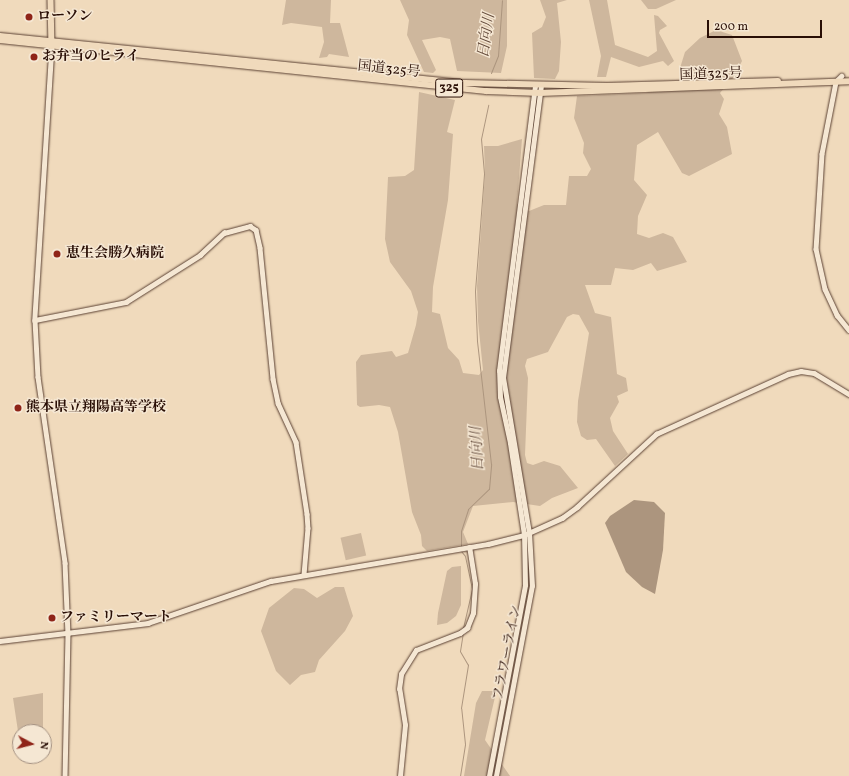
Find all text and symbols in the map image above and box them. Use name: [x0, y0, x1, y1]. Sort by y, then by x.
place label: ローソン: [37, 9, 93, 25]
marker: ローソン: [24, 12, 34, 22]
water label: 日向川: [475, 12, 499, 60]
scale bar: [709, 12, 824, 38]
text: 200 m: [714, 19, 748, 35]
place label: お弁当のヒライ: [42, 49, 140, 65]
marker: お弁当のヒライ: [29, 52, 39, 62]
street label: 国道325号: [357, 58, 421, 82]
street label: 国道325号: [679, 65, 743, 85]
road number: 325: [435, 77, 463, 99]
place label: 恵生会勝久病院: [66, 246, 164, 262]
marker: 恵生会勝久病院: [51, 248, 63, 260]
place label: 熊本県立翔陽高等学校: [26, 400, 166, 416]
marker: 熊本県立翔陽高等学校: [13, 403, 23, 413]
water label: 日向川: [468, 426, 488, 472]
street label: フラワーライン: [490, 603, 526, 703]
place label: ファミリーマート: [60, 610, 172, 626]
marker: ファミリーマート: [47, 613, 57, 623]
north arrow: [12, 724, 52, 764]
text: N: [35, 741, 51, 750]

